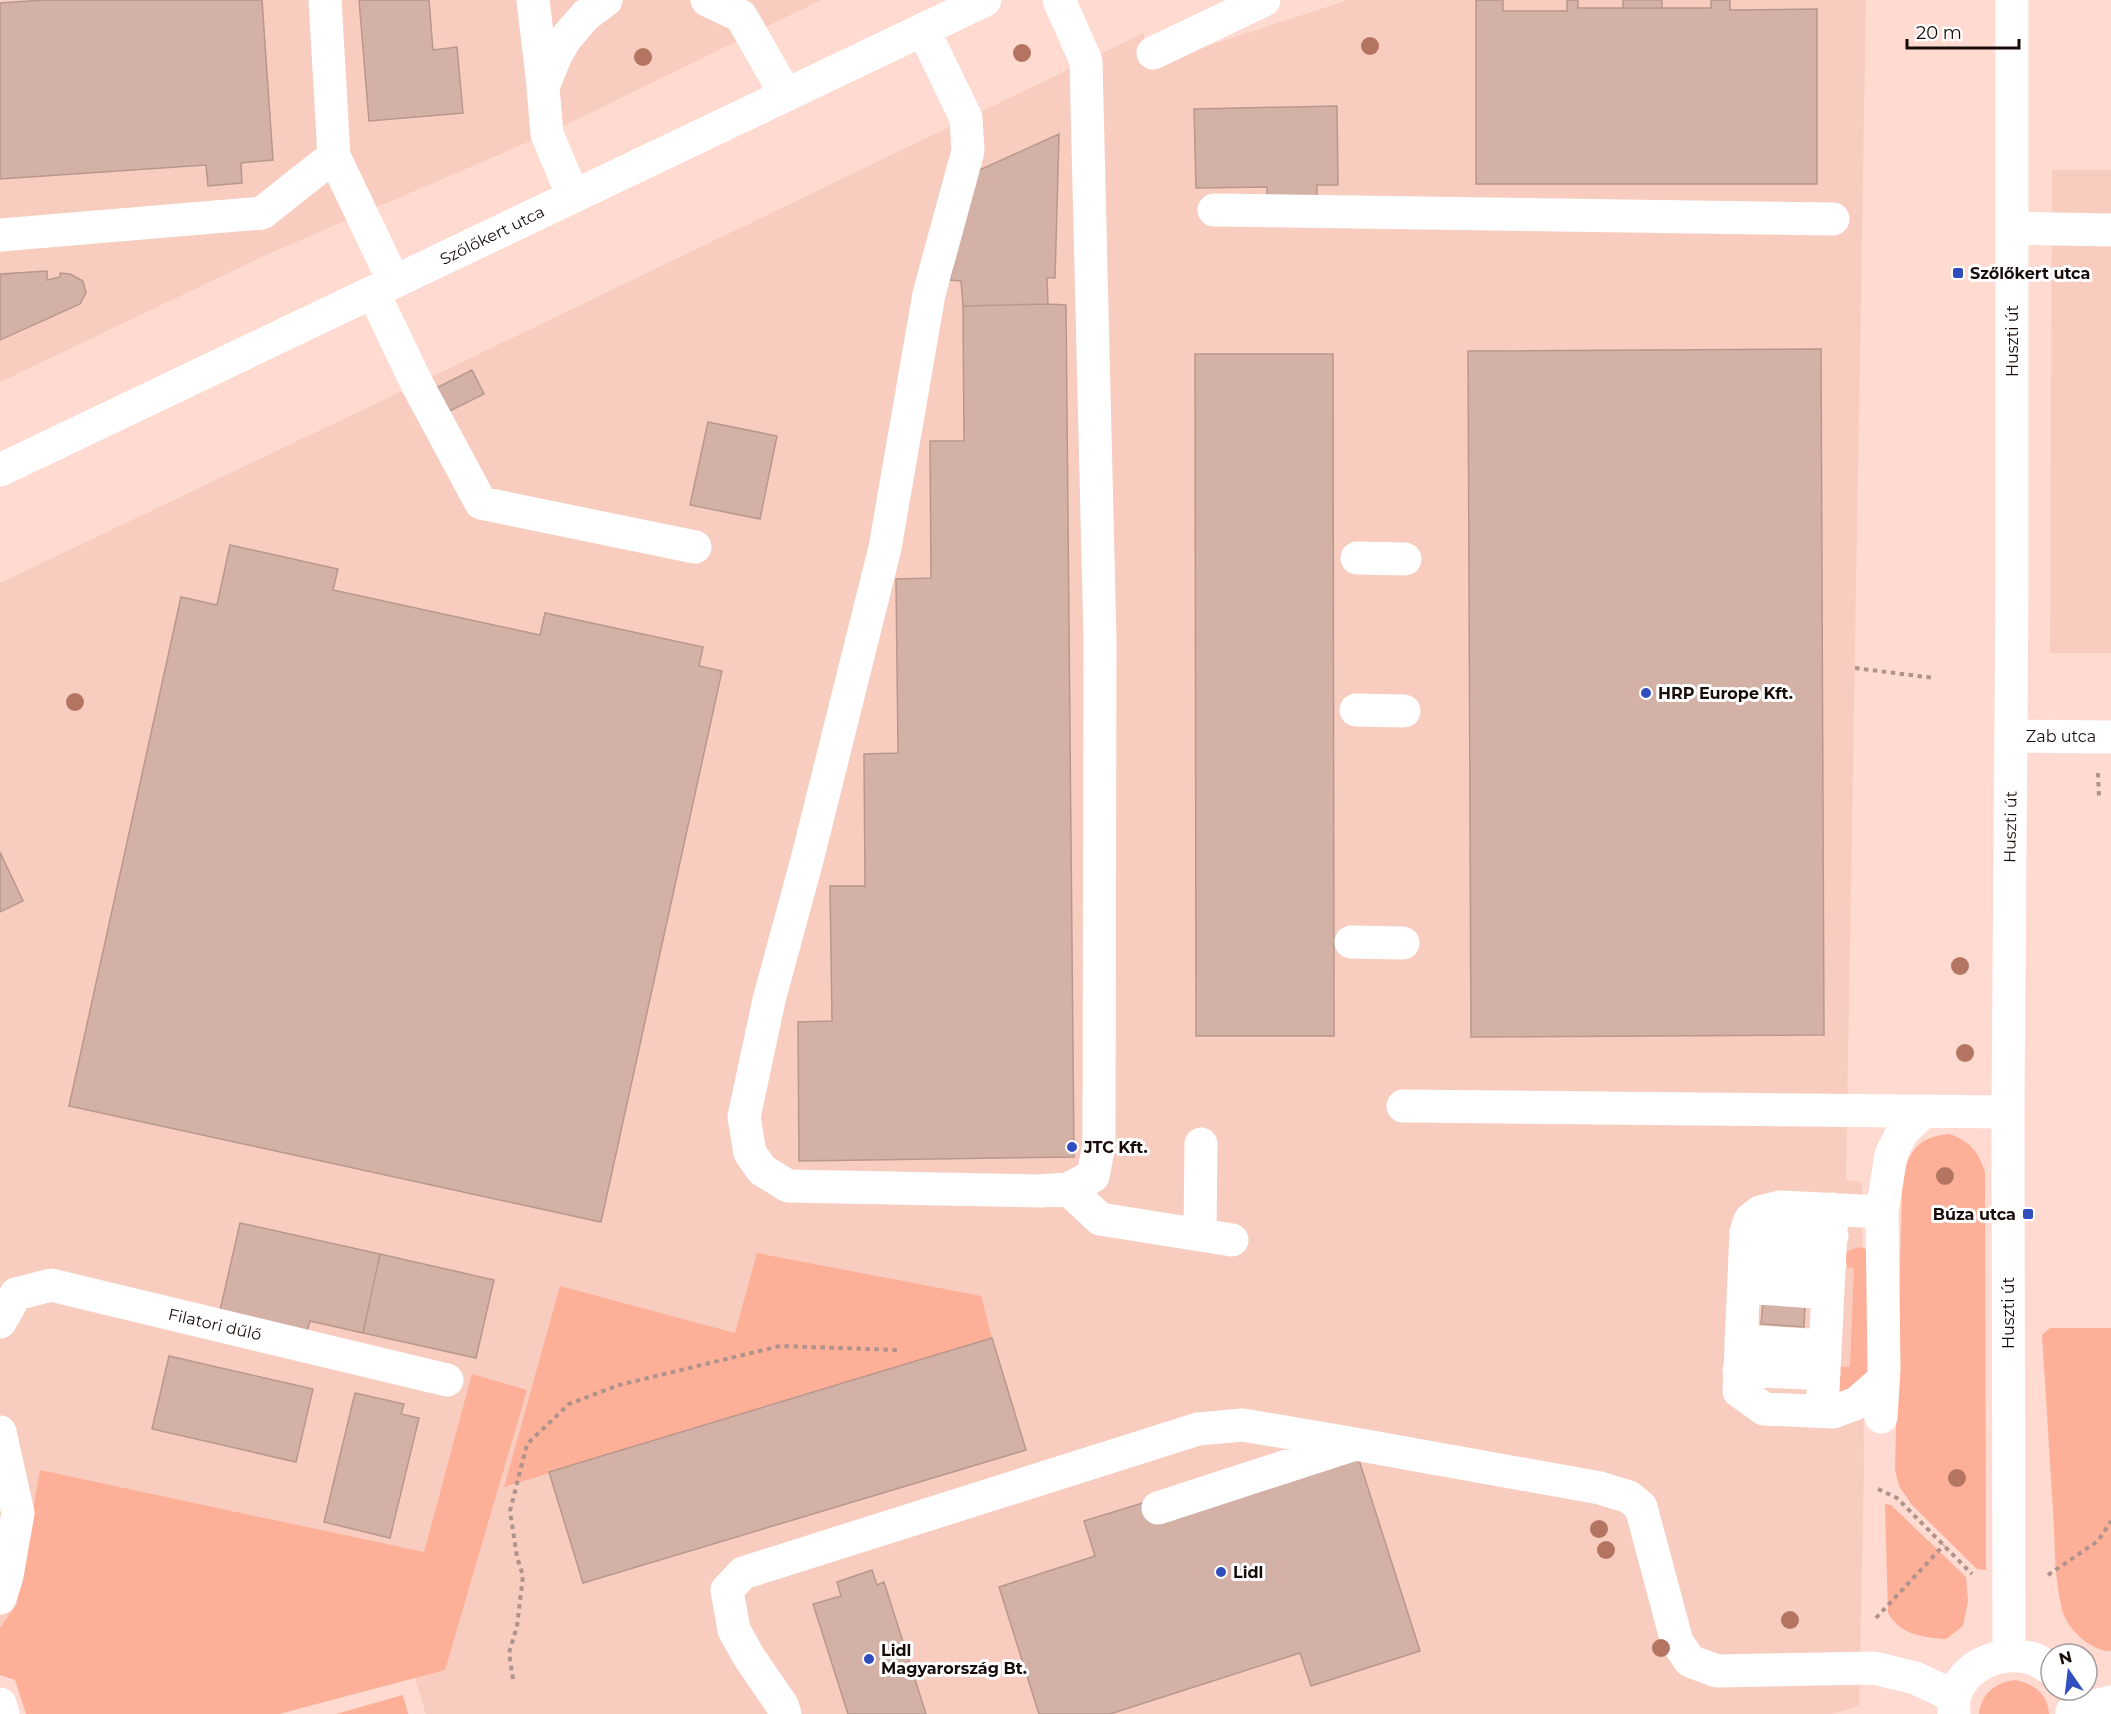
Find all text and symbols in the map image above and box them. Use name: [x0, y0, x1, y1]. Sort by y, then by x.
scale bar: [1907, 12, 2020, 50]
text: 20 m: [1916, 22, 1962, 44]
street label: Szőlőkert utca: [437, 202, 548, 269]
place label: Szőlőkert utca: [1970, 264, 2090, 283]
marker: Szőlőkert utca: [1951, 266, 1965, 280]
street label: Huszti út: [2003, 305, 2022, 377]
place label: HRP Europe Kft.: [1658, 684, 1793, 703]
marker: HRP Europe Kft.: [1639, 686, 1653, 700]
street label: Zab utca: [2026, 727, 2096, 746]
street label: Huszti út: [2000, 790, 2021, 863]
place label: JTC Kft.: [1083, 1138, 1148, 1157]
marker: JTC Kft.: [1065, 1140, 1079, 1154]
place label: Búza utca: [1933, 1205, 2016, 1224]
marker: Búza utca: [2021, 1207, 2035, 1221]
street label: Huszti út: [1999, 1277, 2018, 1349]
street label: Filatori dűlő: [166, 1305, 263, 1344]
place label: Lidl: [1233, 1563, 1263, 1582]
marker: Lidl: [1214, 1565, 1228, 1579]
place label: Lidl Magyarország Bt.: [881, 1641, 1027, 1678]
north arrow: [2039, 1642, 2099, 1702]
text: N: [2057, 1647, 2074, 1669]
marker: Lidl Magyarország Bt.: [862, 1652, 876, 1666]

